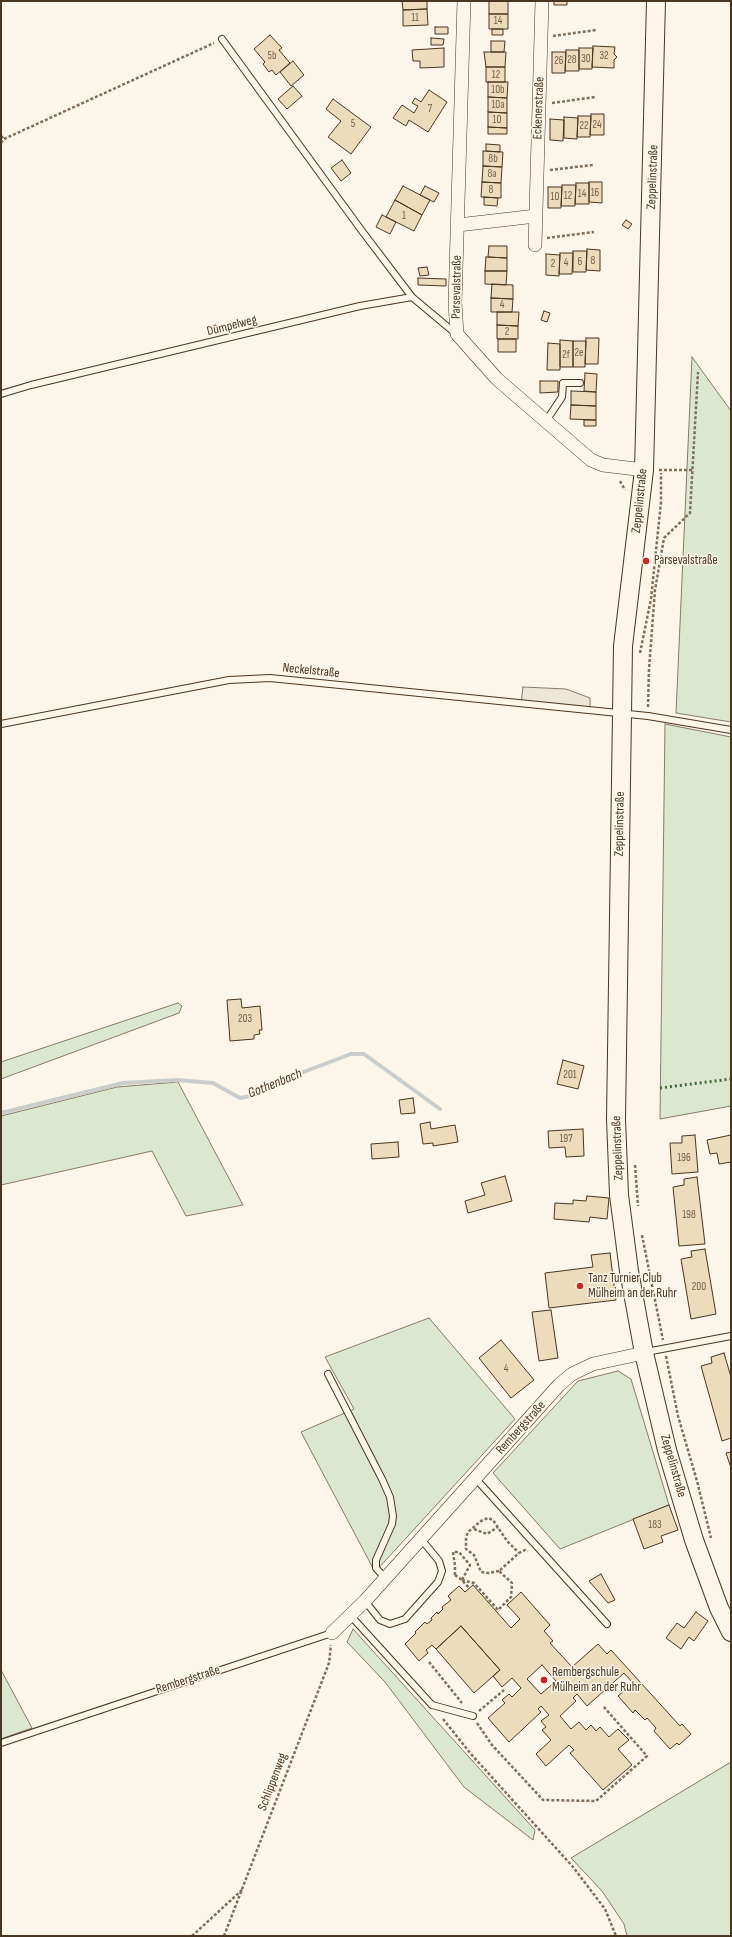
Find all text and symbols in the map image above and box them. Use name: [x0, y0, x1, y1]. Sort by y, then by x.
house number: 11: [411, 11, 419, 25]
house number: 14: [494, 14, 502, 28]
house number: 5b: [268, 49, 276, 63]
house number: 32: [599, 49, 609, 63]
house number: 30: [581, 52, 591, 66]
house number: 28: [567, 53, 577, 67]
house number: 26: [554, 54, 564, 68]
house number: 12: [492, 68, 500, 82]
street label: Eckenerstraße: [530, 76, 548, 140]
house number: 10b: [491, 83, 505, 97]
house number: 10a: [492, 98, 504, 112]
house number: 7: [428, 102, 432, 116]
house number: 10: [493, 113, 501, 127]
house number: 5: [351, 117, 355, 131]
house number: 24: [592, 118, 602, 132]
house number: 22: [579, 119, 589, 133]
street label: Zeppelinstraße: [644, 144, 662, 210]
house number: 8b: [488, 152, 498, 166]
house number: 8a: [487, 167, 497, 181]
house number: 8: [489, 183, 493, 197]
house number: 16: [591, 186, 599, 200]
house number: 14: [578, 187, 586, 201]
house number: 12: [564, 189, 572, 203]
house number: 10: [551, 190, 559, 204]
house number: 1: [402, 209, 406, 223]
house number: 8: [591, 254, 595, 268]
street label: Parsevalstraße: [449, 255, 465, 319]
house number: 6: [578, 255, 582, 269]
house number: 4: [564, 256, 568, 270]
house number: 2: [551, 257, 555, 271]
house number: 4: [500, 298, 504, 312]
street label: Dümpelweg: [205, 312, 259, 340]
house number: 2: [505, 325, 509, 339]
house number: 2e: [575, 346, 583, 360]
house number: 2f: [562, 348, 570, 362]
street label: Zeppelinstraße: [629, 468, 651, 534]
place label: Parsevalstraße: [654, 553, 718, 569]
marker: Parsevalstraße: [641, 556, 651, 566]
street label: Neckelstraße: [282, 660, 340, 682]
street label: Zeppelinstraße: [612, 791, 628, 857]
house number: 203: [238, 1012, 252, 1026]
water label: Gothenbach: [246, 1066, 304, 1102]
house number: 201: [563, 1068, 577, 1082]
street label: Zeppelinstraße: [609, 1115, 627, 1181]
house number: 197: [559, 1132, 573, 1146]
house number: 196: [677, 1151, 691, 1165]
house number: 198: [682, 1208, 696, 1222]
place label: Tanz Turnier Club Mülheim an der Ruhr: [588, 1271, 677, 1302]
house number: 200: [692, 1280, 706, 1294]
marker: Tanz Turnier Club Mülheim an der Ruhr: [575, 1281, 585, 1291]
house number: 4: [504, 1362, 508, 1376]
street label: Rembergstraße: [493, 1398, 549, 1458]
street label: Zeppelinstraße: [657, 1433, 689, 1499]
house number: 183: [648, 1518, 662, 1532]
street label: Rembergstraße: [154, 1662, 222, 1698]
place label: Rembergschule Mülheim an der Ruhr: [552, 1665, 641, 1696]
marker: Rembergschule Mülheim an der Ruhr: [539, 1675, 549, 1685]
street label: Schlippenweg: [255, 1751, 291, 1813]

